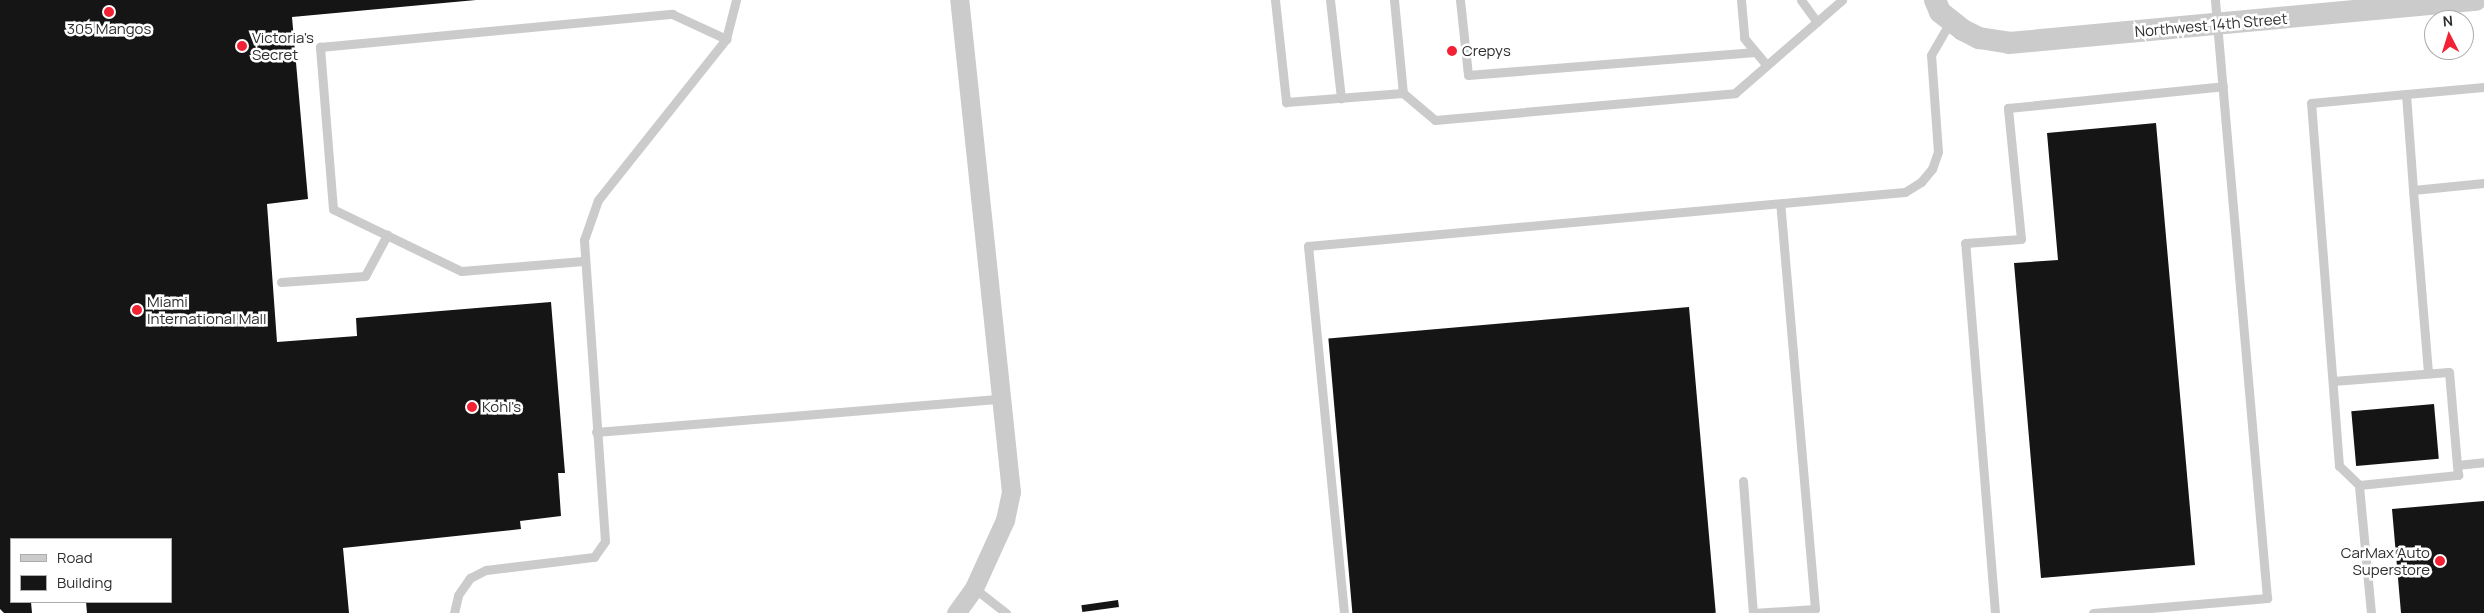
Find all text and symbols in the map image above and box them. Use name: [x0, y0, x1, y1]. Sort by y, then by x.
marker: 305 Mangos: [103, 6, 115, 18]
street label: Northwest 14th Street: [2134, 9, 2288, 41]
north arrow: [2424, 10, 2474, 60]
text: N: [2442, 11, 2454, 30]
place label: 305 Mangos: [67, 20, 151, 38]
place label: Victoria's Secret: [252, 28, 314, 63]
marker: Victoria's Secret: [236, 40, 248, 52]
place label: Crepys: [1462, 42, 1511, 60]
marker: Crepys: [1446, 45, 1458, 57]
place label: Miami International Mall: [147, 292, 267, 327]
marker: Miami International Mall: [131, 304, 143, 316]
place label: Kohl's: [482, 398, 521, 416]
marker: Kohl's: [466, 401, 478, 413]
legend: [10, 538, 172, 603]
place label: CarMax Auto Superstore: [2341, 543, 2430, 578]
text: Road: [57, 547, 93, 568]
marker: CarMax Auto Superstore: [2434, 555, 2446, 567]
text: Building: [57, 572, 112, 593]

